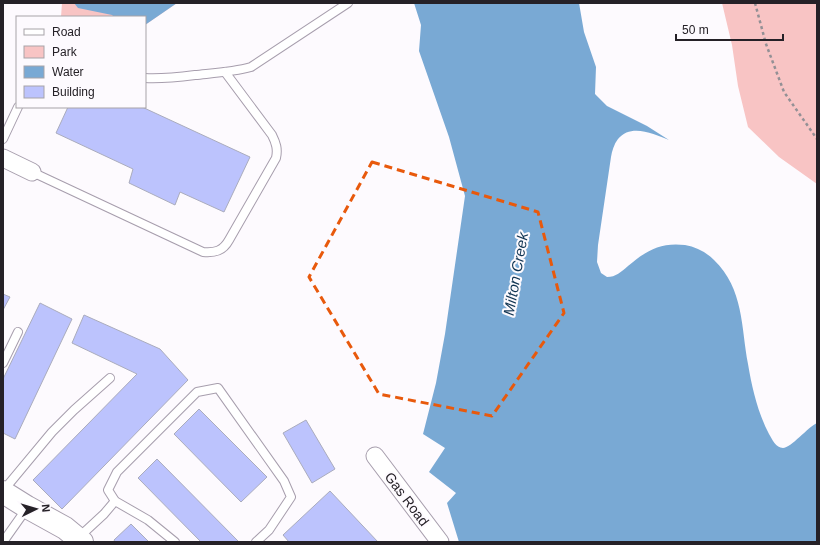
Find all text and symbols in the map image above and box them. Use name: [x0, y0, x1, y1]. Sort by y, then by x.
legend: [16, 16, 146, 108]
scale bar: [676, 16, 783, 42]
text: 50 m: [682, 23, 709, 37]
text: Road: [52, 25, 81, 39]
text: Park: [52, 45, 78, 59]
text: Water: [52, 65, 84, 79]
text: Building: [52, 85, 95, 99]
water label: Milton Creek: [500, 230, 531, 317]
street label: Gas Road: [382, 469, 432, 529]
north arrow: [16, 489, 56, 529]
text: N: [40, 504, 52, 513]

